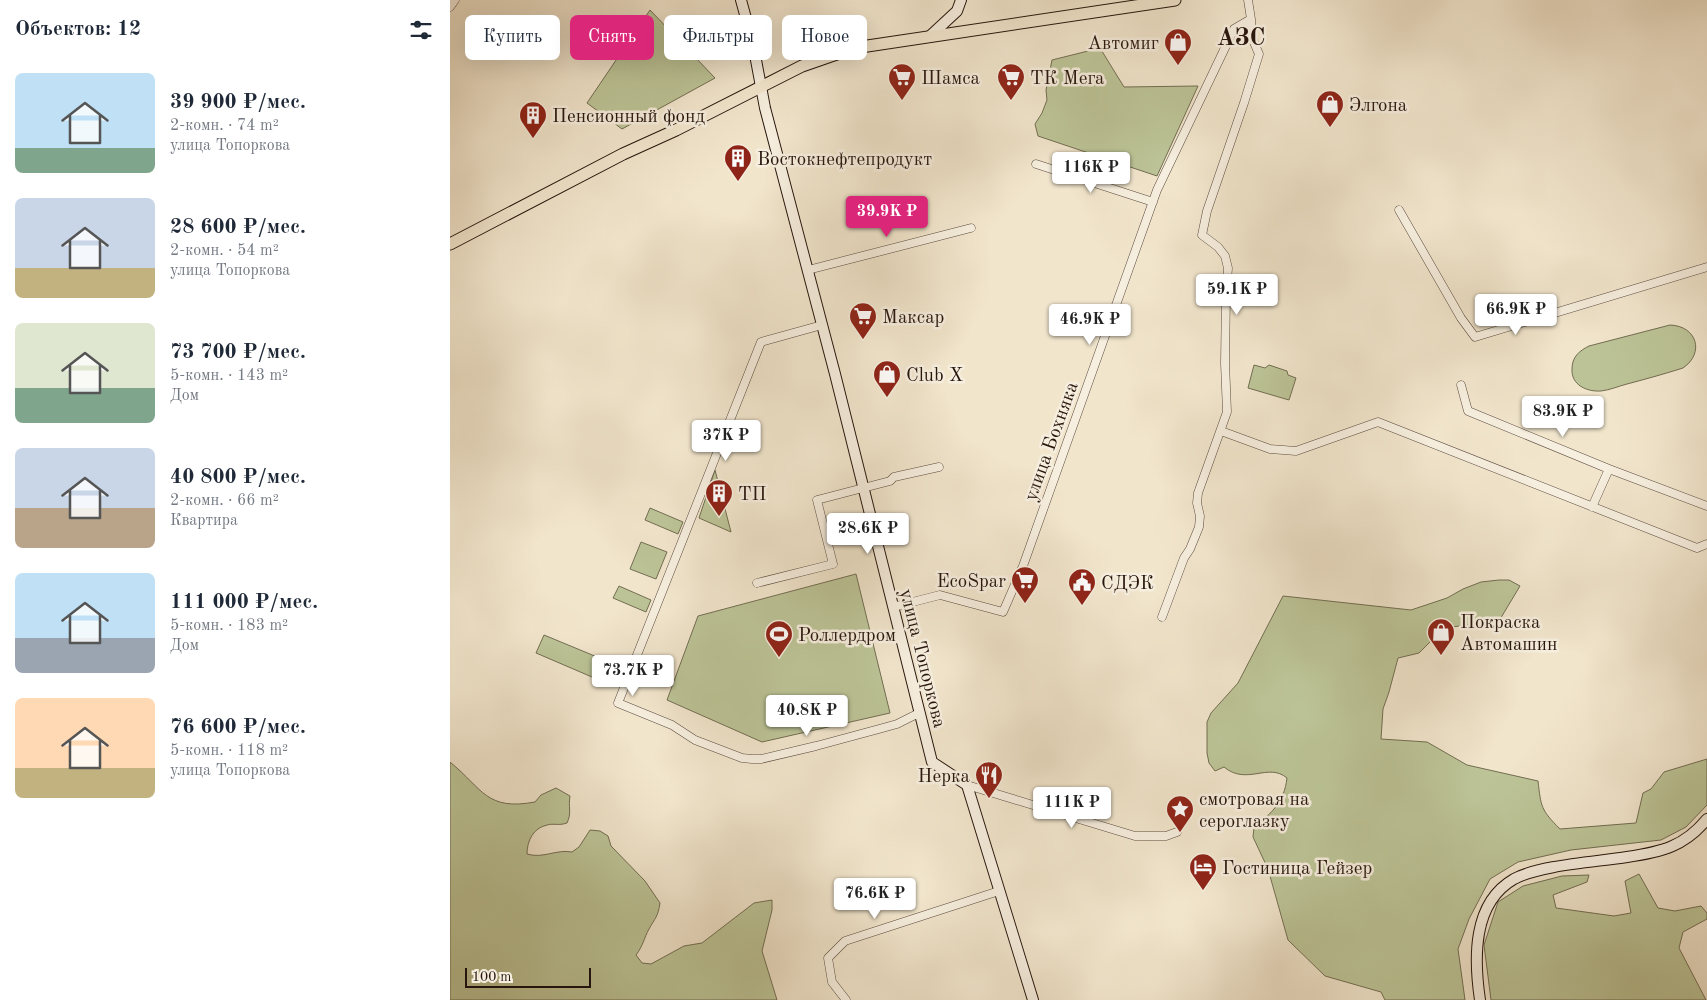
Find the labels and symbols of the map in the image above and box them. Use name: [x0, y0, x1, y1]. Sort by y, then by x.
shop icon: Автомиг: [1163, 27, 1193, 66]
district label: АЗС: [1217, 27, 1265, 51]
place label: Автомиг: [1088, 35, 1159, 54]
supermarket icon: Шамса: [887, 62, 917, 101]
supermarket icon: ТК Мега: [996, 62, 1026, 101]
place label: Шамса: [921, 70, 981, 89]
place label: ТК Мега: [1030, 70, 1105, 89]
shop icon: Элгона: [1315, 89, 1345, 128]
place label: Элгона: [1349, 97, 1408, 116]
building icon: Пенсионный фонд: [518, 100, 548, 139]
place label: Пенсионный фонд: [552, 108, 705, 127]
building icon: Востокнефтепродукт: [723, 143, 753, 182]
place label: Востокнефтепродукт: [757, 151, 932, 170]
pin: 116K ₽: [1050, 152, 1132, 194]
pin: 39.9K ₽: [841, 196, 933, 238]
pin: 59.1K ₽: [1191, 274, 1283, 316]
pin: 66.9K ₽: [1470, 294, 1562, 336]
supermarket icon: Максар: [848, 301, 878, 340]
pin: 46.9K ₽: [1044, 304, 1136, 346]
place label: Максар: [882, 309, 944, 328]
shop icon: Club X: [872, 359, 902, 398]
place label: Club X: [906, 367, 963, 386]
street label: улица Бохняка: [1022, 379, 1083, 504]
pin: 83.9K ₽: [1517, 396, 1609, 438]
pin: 37K ₽: [691, 420, 761, 462]
building icon: ТП: [704, 478, 734, 517]
place label: ТП: [738, 486, 767, 505]
pin: 28.6K ₽: [822, 512, 914, 555]
supermarket icon: EcoSpar: [1010, 565, 1040, 604]
public building icon: СДЭК: [1067, 567, 1097, 606]
place label: EcoSpar: [936, 573, 1006, 592]
place label: СДЭК: [1101, 575, 1154, 594]
street label: улица Топоркова: [895, 587, 948, 731]
place label: Покраска Автомашин: [1460, 614, 1557, 655]
shop icon: Покраска Автомашин: [1426, 617, 1456, 656]
sports icon: Роллердром: [764, 619, 794, 658]
place label: Роллердром: [798, 627, 896, 646]
pin: 73.7K ₽: [587, 654, 679, 697]
pin: 40.8K ₽: [761, 694, 853, 737]
restaurant icon: Нерка: [974, 760, 1004, 799]
place label: Нерка: [918, 768, 971, 787]
pin: 111K ₽: [1031, 786, 1113, 829]
place label: смотровая на сероглазку: [1199, 791, 1310, 832]
place icon: смотровая на сероглазку: [1165, 794, 1195, 833]
hotel icon: Гостиница Гейзер: [1188, 852, 1218, 891]
place label: Гостиница Гейзер: [1222, 860, 1372, 879]
pin: 76.6K ₽: [829, 878, 921, 920]
scale bar: [465, 965, 591, 988]

